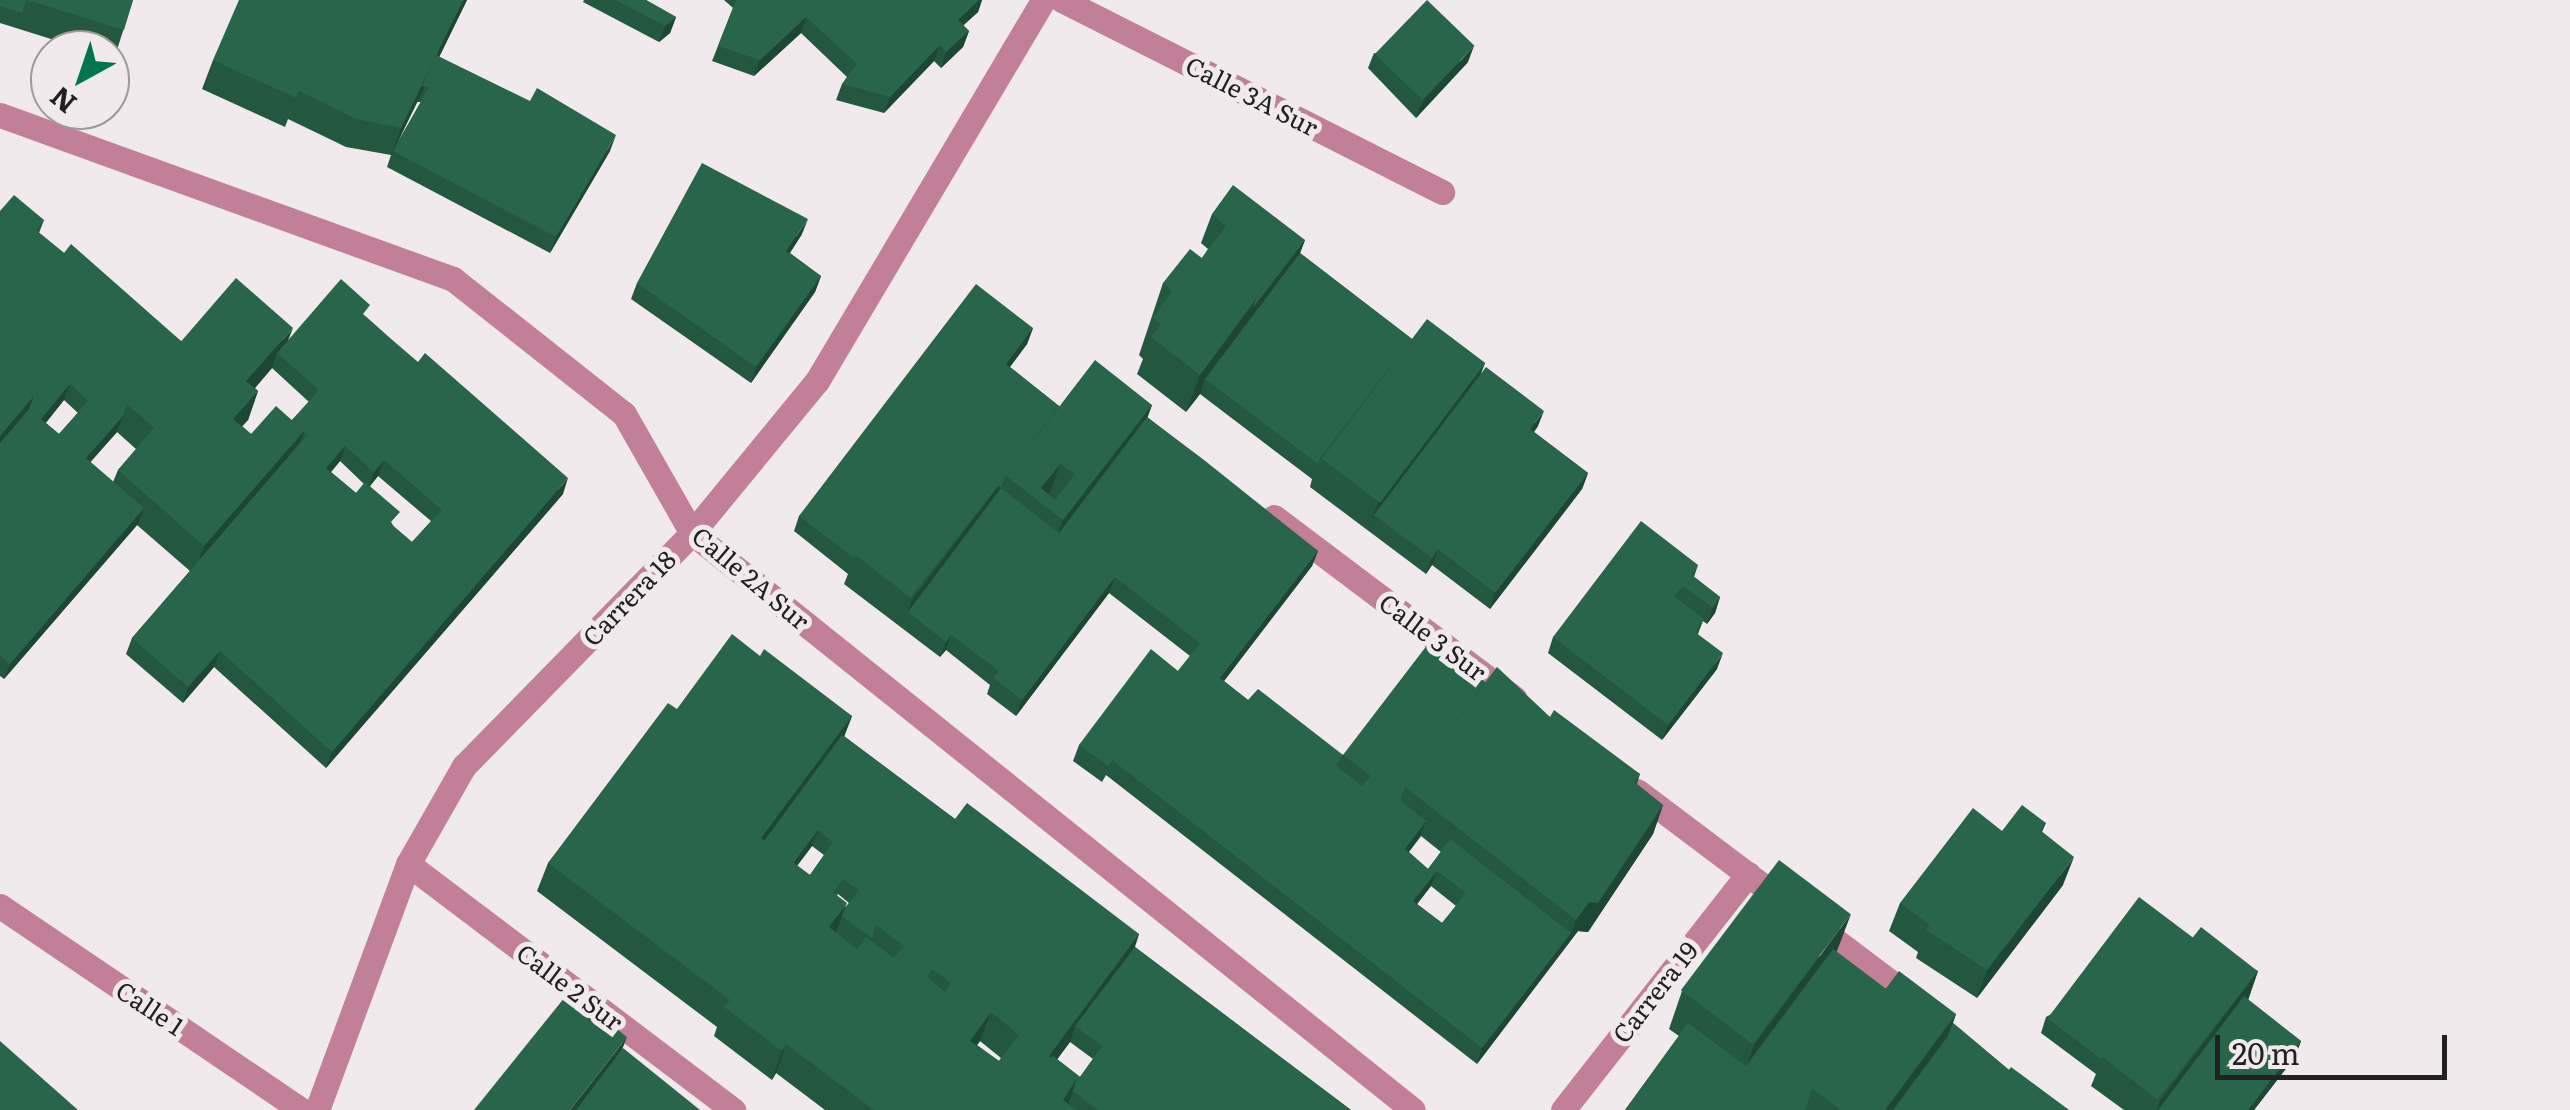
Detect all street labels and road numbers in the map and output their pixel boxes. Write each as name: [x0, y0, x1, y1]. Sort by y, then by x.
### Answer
street label: Calle 3A Sur: [1181, 50, 1323, 142]
street label: Calle 2A Sur: [686, 520, 816, 636]
street label: Carrera 18: [576, 544, 682, 652]
street label: Calle 3 Sur: [1374, 587, 1492, 687]
street label: Carrera 19: [1606, 935, 1704, 1049]
street label: Calle 2 Sur: [511, 937, 629, 1037]
street label: Calle 1: [110, 974, 190, 1042]

